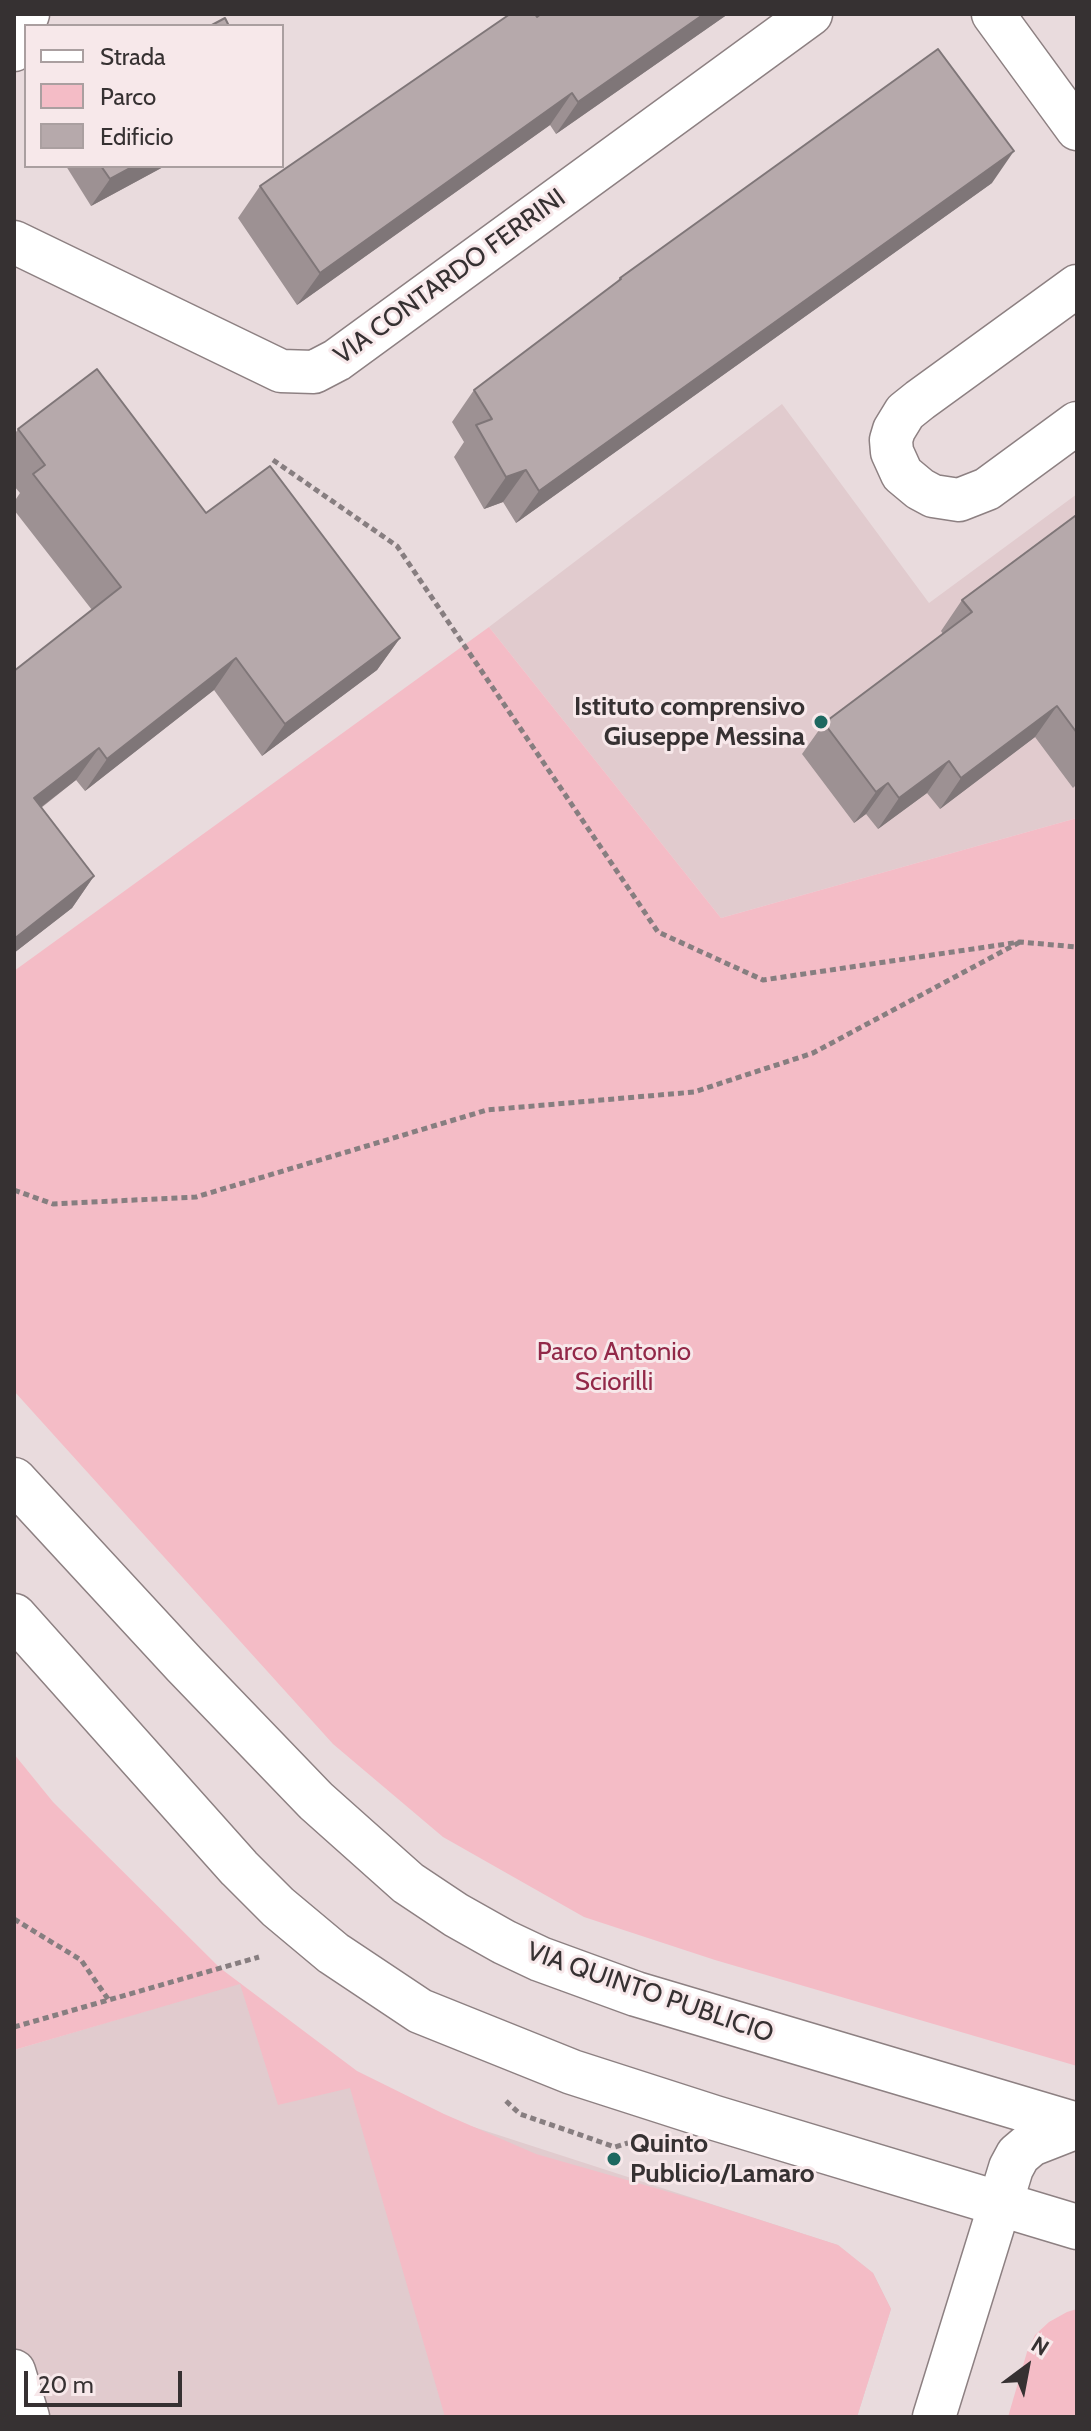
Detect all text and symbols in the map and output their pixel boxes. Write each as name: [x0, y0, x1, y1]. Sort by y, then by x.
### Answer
legend: [24, 24, 284, 168]
text: Strada: [100, 42, 166, 71]
text: Parco: [100, 82, 156, 111]
text: Edificio: [100, 122, 174, 151]
street label: VIA CONTARDO FERRINI: [328, 183, 572, 371]
place label: Istituto comprensivo Giuseppe Messina: [574, 691, 805, 752]
marker: Istituto comprensivo Giuseppe Messina: [812, 713, 830, 731]
park label: Parco Antonio Sciorilli: [537, 1336, 691, 1398]
street label: VIA QUINTO PUBLICIO: [523, 1936, 777, 2050]
place label: Quinto Publicio/Lamaro: [630, 2128, 815, 2190]
marker: Quinto Publicio/Lamaro: [605, 2150, 623, 2168]
north arrow: [987, 2327, 1067, 2407]
text: N: [1026, 2331, 1054, 2362]
scale bar: [28, 2355, 186, 2405]
text: 20 m: [38, 2370, 94, 2399]

